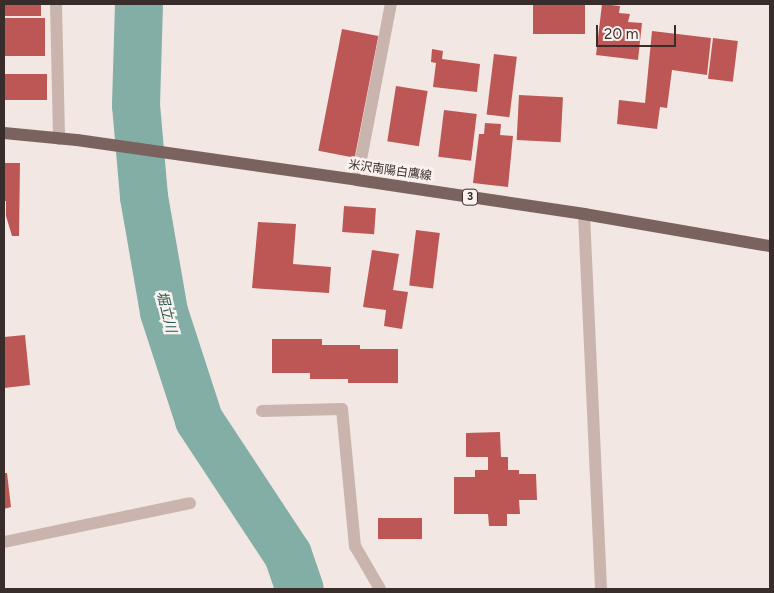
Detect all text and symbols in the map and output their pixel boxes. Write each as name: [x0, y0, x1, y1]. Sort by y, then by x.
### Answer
scale bar: [599, 15, 679, 47]
text: 20 m: [604, 25, 638, 43]
street label: 米沢南陽白鷹線: [347, 158, 433, 184]
road number: 3: [461, 188, 479, 206]
water label: 堀立川: [153, 290, 179, 334]

